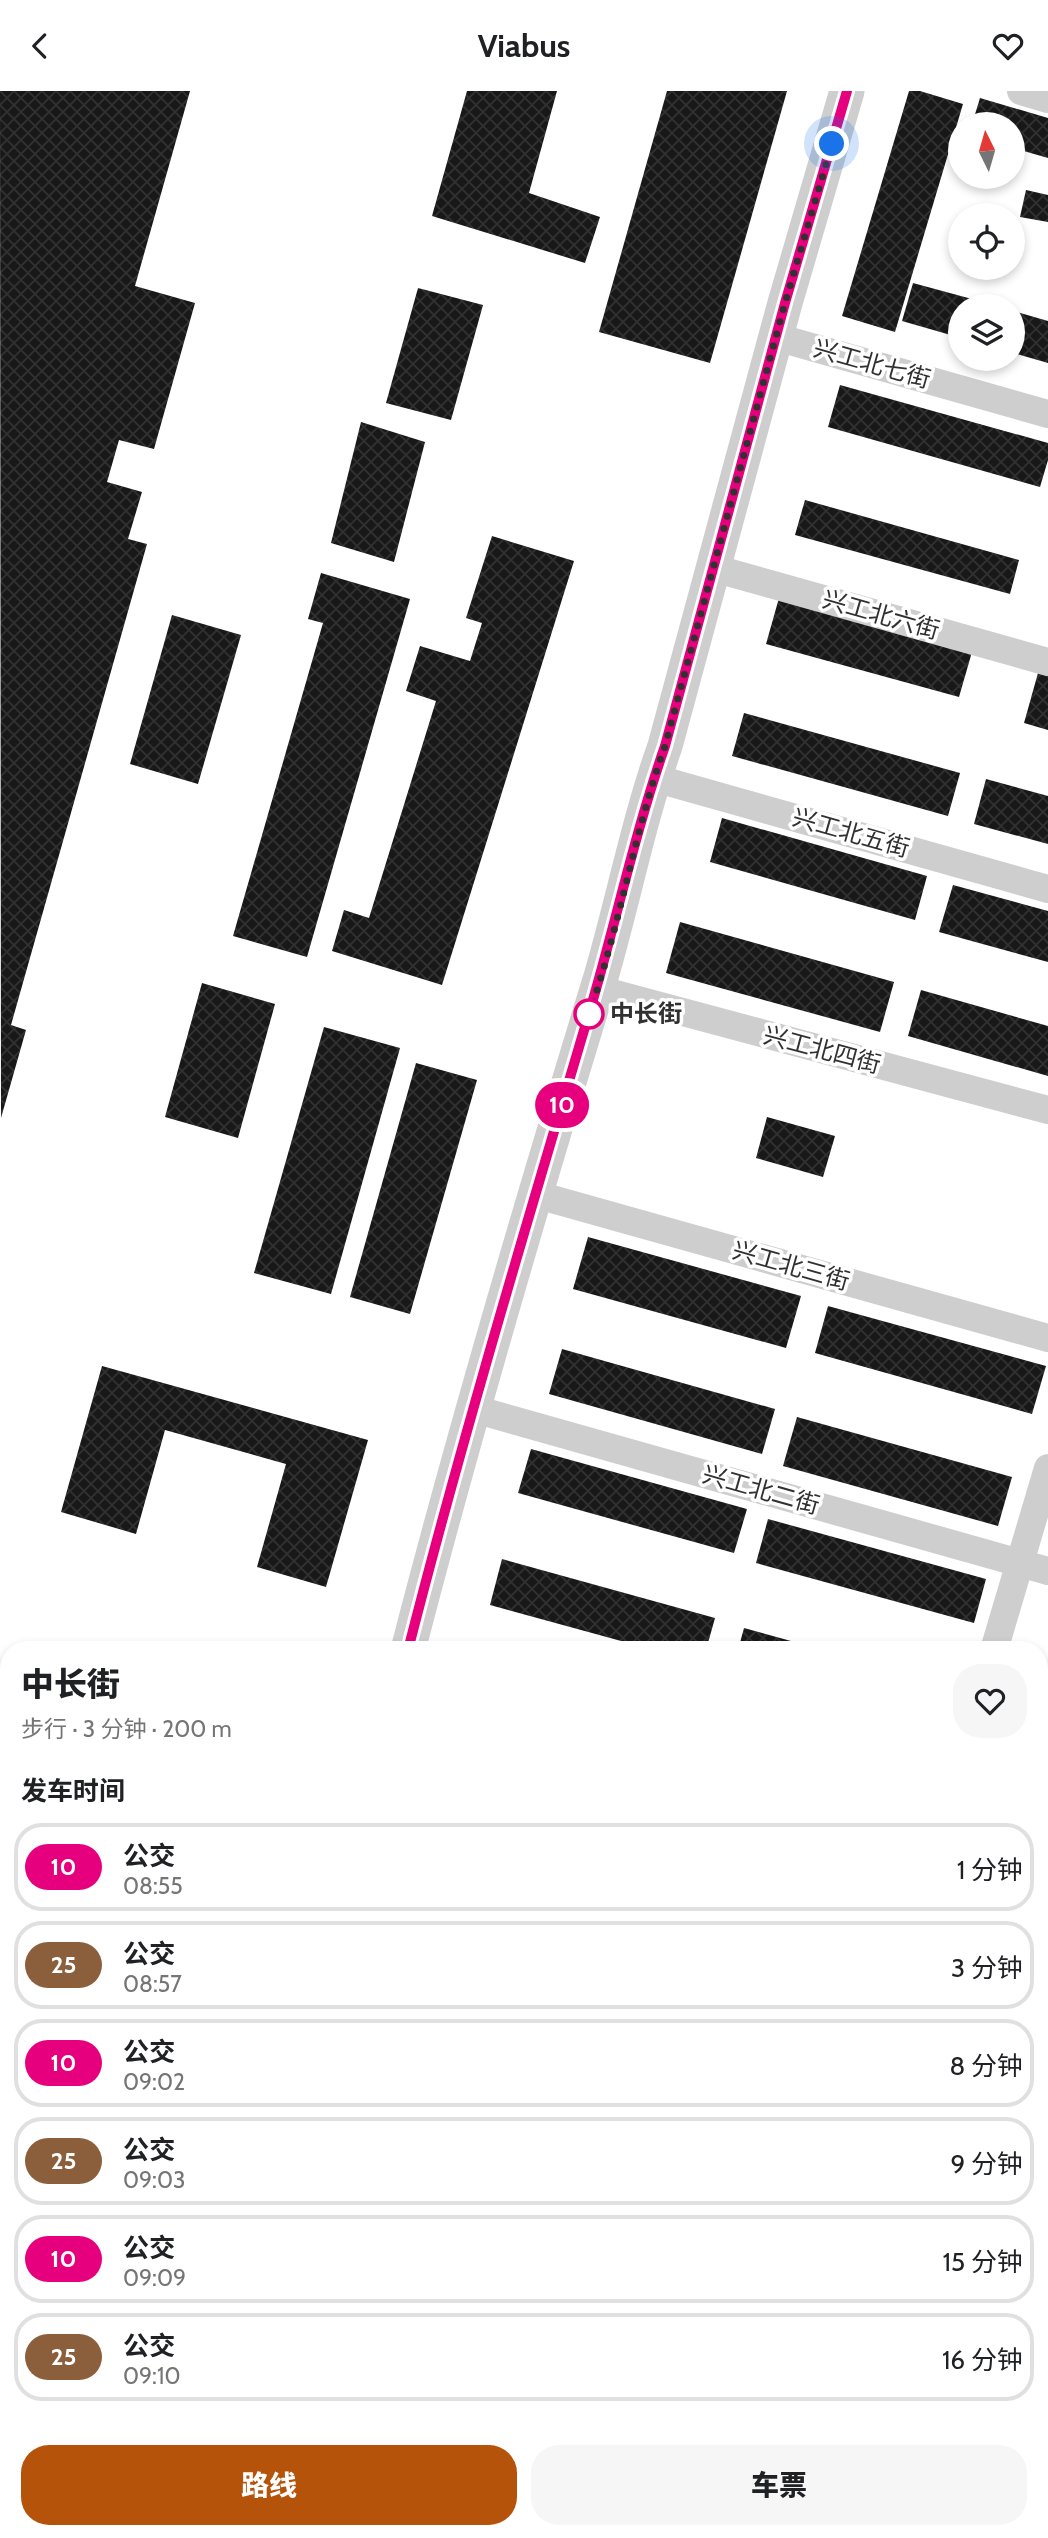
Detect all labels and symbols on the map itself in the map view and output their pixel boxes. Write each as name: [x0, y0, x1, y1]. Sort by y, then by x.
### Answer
north arrow: [948, 112, 1026, 189]
your location: [814, 126, 849, 161]
street label: 兴工北七街: [810, 333, 934, 394]
street label: 兴工北六街: [819, 584, 943, 645]
street label: 兴工北五街: [789, 802, 913, 863]
marker: 中长街: [574, 999, 604, 1029]
place label: 中长街: [610, 999, 682, 1028]
street label: 兴工北四街: [760, 1020, 884, 1079]
line badge: 10: [530, 1082, 594, 1128]
street label: 兴工北三街: [729, 1235, 853, 1296]
street label: 兴工北二街: [699, 1459, 823, 1520]

